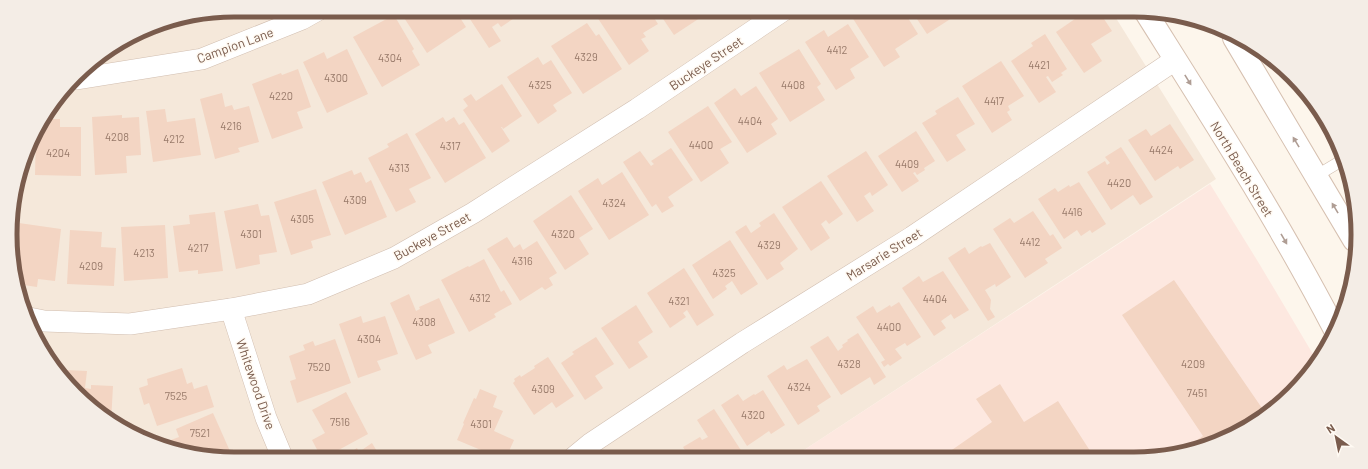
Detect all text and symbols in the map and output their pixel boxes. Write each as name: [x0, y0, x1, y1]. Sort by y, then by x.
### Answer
street label: Campion Lane: [195, 24, 276, 66]
street label: Buckeye Street: [666, 32, 746, 94]
house number: 4412: [827, 43, 848, 56]
house number: 4329: [574, 50, 598, 63]
house number: 4304: [378, 51, 402, 64]
house number: 4421: [1028, 58, 1050, 71]
house number: 4300: [324, 71, 348, 84]
one-way arrow: [1184, 74, 1191, 86]
house number: 4325: [528, 78, 552, 91]
house number: 4408: [781, 78, 805, 91]
house number: 4220: [269, 89, 293, 102]
house number: 4417: [984, 94, 1004, 107]
house number: 4404: [738, 114, 762, 127]
street label: North Beach Street: [1207, 118, 1277, 220]
house number: 4216: [220, 119, 242, 132]
house number: 4208: [105, 130, 129, 143]
house number: 4212: [163, 132, 185, 145]
one-way arrow: [1292, 137, 1300, 147]
house number: 4400: [689, 138, 713, 151]
house number: 4317: [440, 139, 460, 152]
house number: 4424: [1149, 143, 1173, 156]
house number: 4204: [46, 146, 70, 159]
house number: 4409: [895, 157, 919, 170]
house number: 4313: [388, 161, 410, 174]
house number: 4420: [1107, 176, 1131, 189]
house number: 4309: [343, 193, 367, 206]
house number: 4324: [602, 196, 626, 209]
one-way arrow: [1331, 203, 1339, 213]
house number: 4416: [1062, 205, 1083, 218]
street label: Buckeye Street: [391, 208, 473, 264]
house number: 4305: [290, 212, 314, 225]
street label: Marsarie Street: [843, 224, 925, 284]
house number: 4301: [240, 227, 262, 240]
house number: 4320: [551, 227, 575, 240]
one-way arrow: [1281, 233, 1288, 245]
house number: 4412: [1020, 235, 1041, 248]
house number: 4329: [757, 238, 781, 251]
house number: 4217: [188, 241, 208, 254]
house number: 4213: [133, 246, 155, 259]
house number: 4316: [511, 254, 533, 267]
house number: 4209: [79, 259, 103, 272]
house number: 4325: [712, 266, 736, 279]
house number: 4312: [469, 291, 491, 304]
house number: 4404: [923, 292, 947, 305]
house number: 4321: [668, 294, 690, 307]
house number: 4308: [412, 315, 436, 328]
house number: 4400: [877, 320, 901, 333]
house number: 4304: [357, 332, 381, 345]
street label: Whitewood Drive: [233, 336, 279, 432]
house number: 4328: [837, 357, 861, 370]
house number: 4209: [1181, 357, 1205, 370]
house number: 7520: [308, 360, 330, 373]
house number: 4324: [787, 380, 811, 393]
house number: 4309: [531, 382, 555, 395]
house number: 7451: [1187, 386, 1207, 399]
house number: 7525: [165, 389, 188, 402]
house number: 4320: [741, 408, 765, 421]
house number: 7516: [330, 415, 350, 428]
house number: 4301: [470, 417, 492, 430]
north arrow: [1316, 417, 1356, 457]
text: N: [1324, 421, 1337, 436]
house number: 7521: [190, 426, 210, 439]

